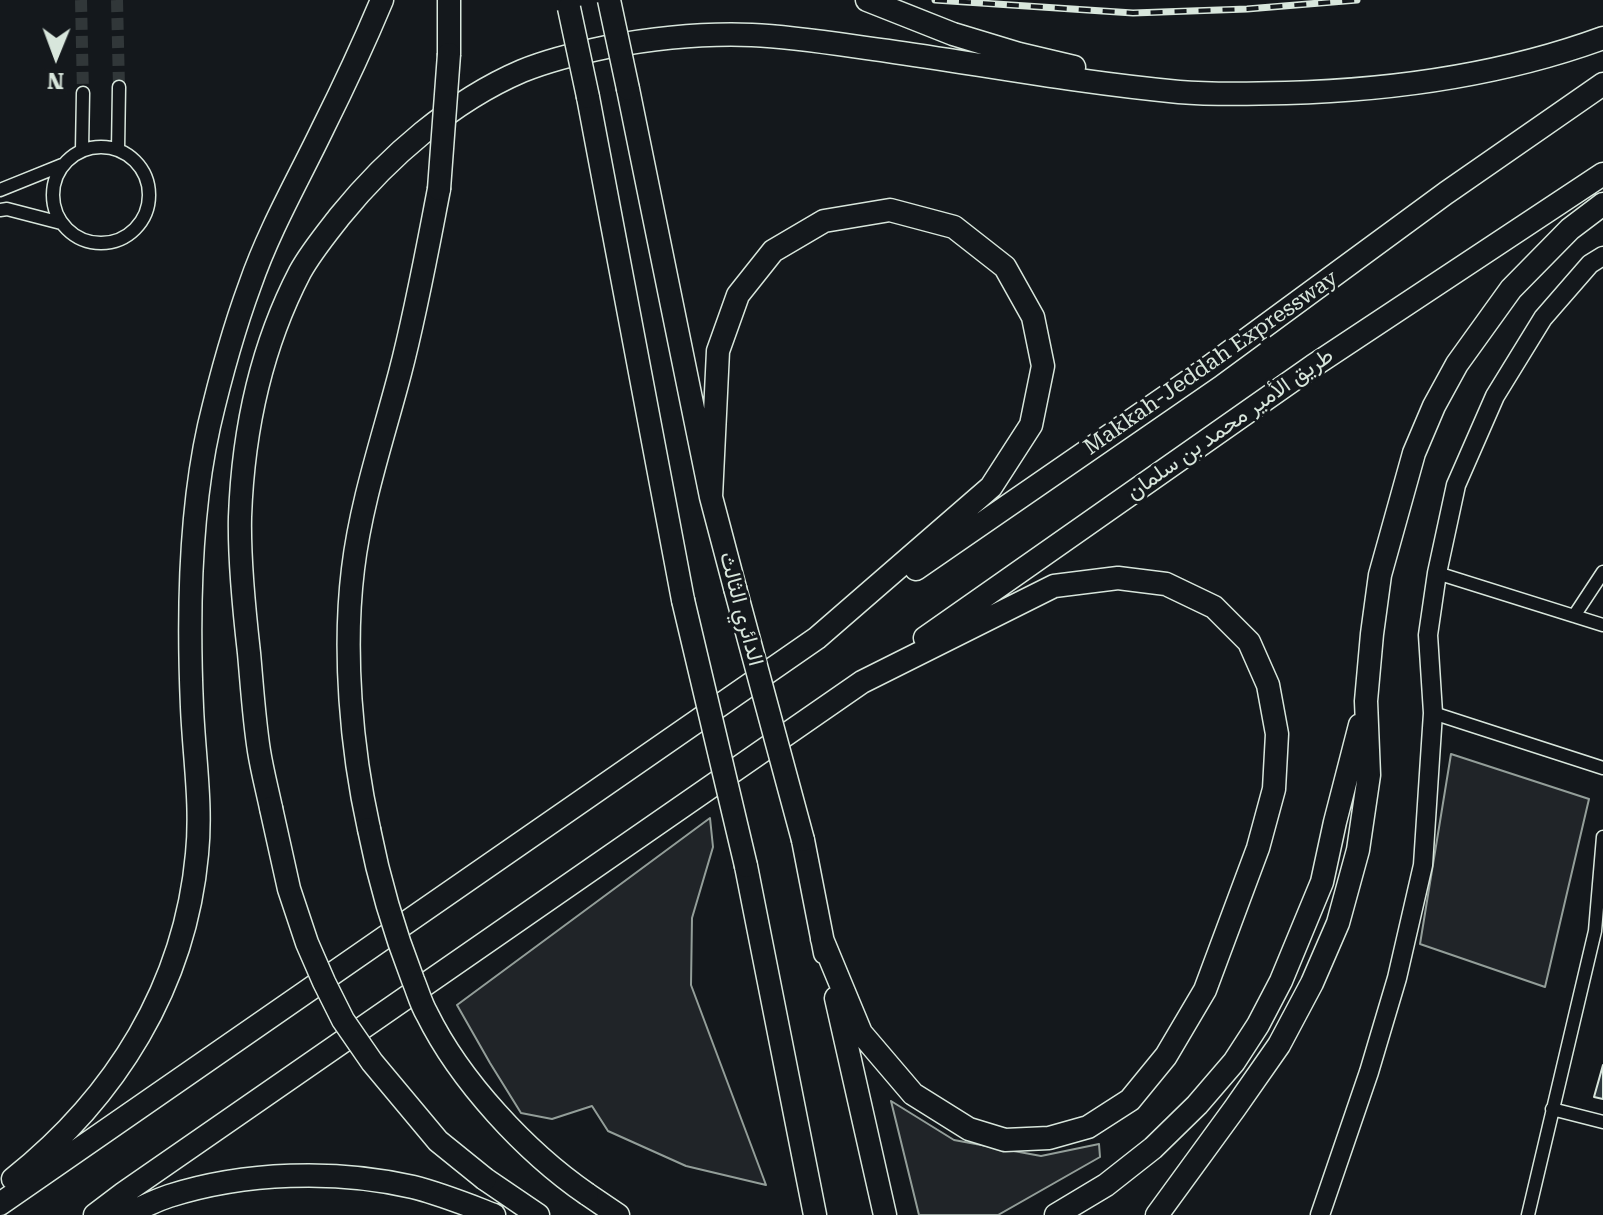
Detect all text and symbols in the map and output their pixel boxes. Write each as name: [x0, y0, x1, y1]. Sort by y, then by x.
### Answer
north arrow: [16, 16, 96, 96]
text: N: [47, 68, 64, 93]
street label: Makkah-Jeddah Expressway: [1079, 265, 1343, 461]
street label: طريق الأمير محمد بن سلمان: [1121, 343, 1339, 505]
street label: الدائري الثالث: [713, 549, 769, 669]

